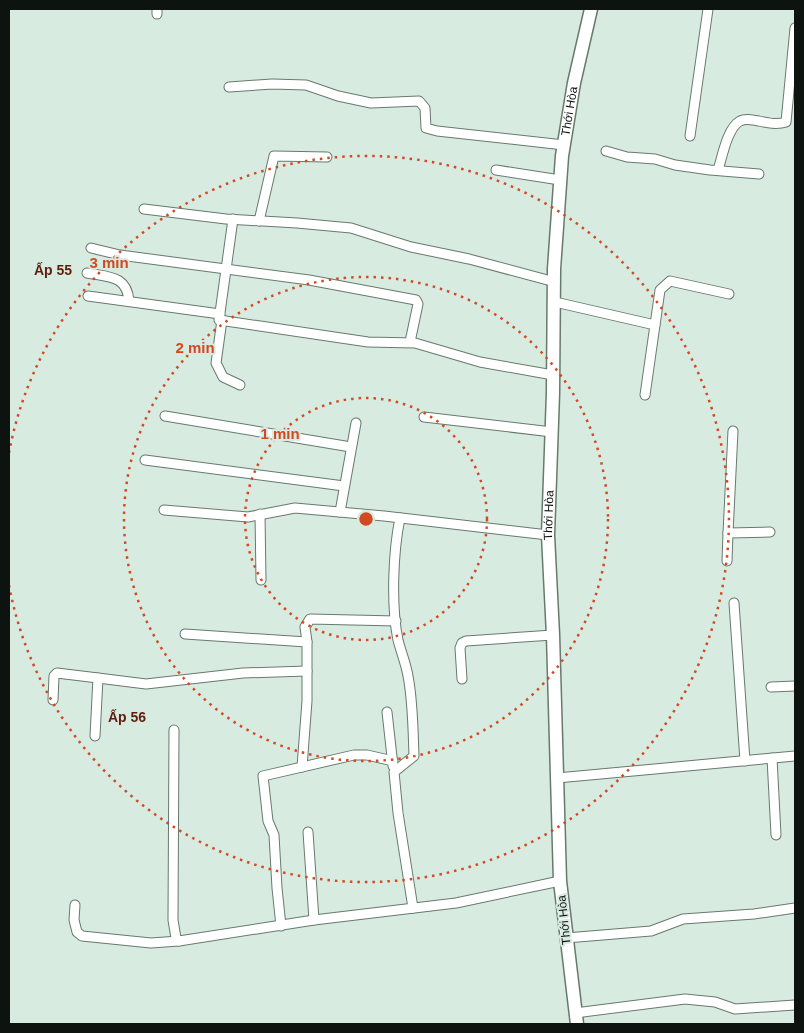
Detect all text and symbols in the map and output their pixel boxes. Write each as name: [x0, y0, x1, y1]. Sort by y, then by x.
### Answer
street label: Thới Hòa: [558, 85, 580, 137]
text: 3 min: [89, 254, 129, 271]
district label: Ấp 55: [34, 262, 72, 278]
text: 2 min: [175, 339, 215, 356]
text: 1 min: [260, 425, 300, 442]
street label: Thới Hòa: [541, 490, 557, 541]
centre of rings: [357, 510, 375, 528]
district label: Ấp 56: [108, 709, 146, 725]
street label: Thới Hòa: [554, 894, 574, 946]

